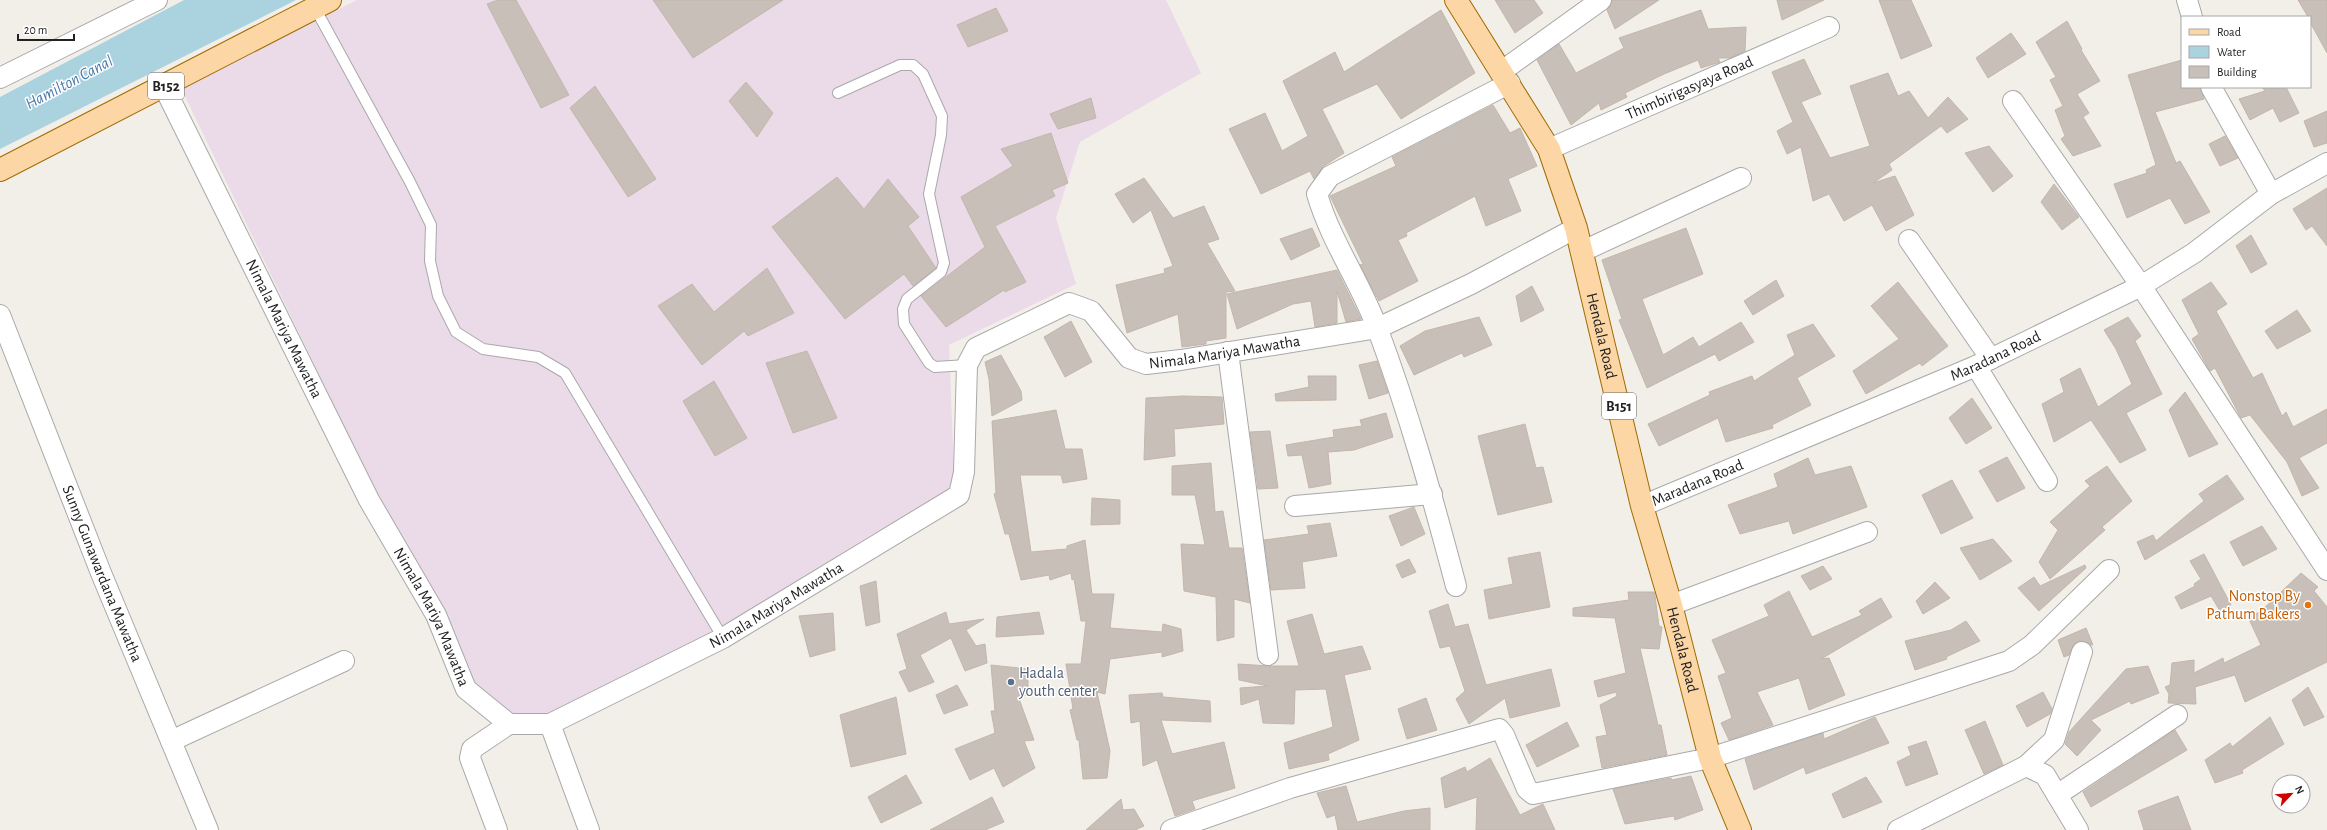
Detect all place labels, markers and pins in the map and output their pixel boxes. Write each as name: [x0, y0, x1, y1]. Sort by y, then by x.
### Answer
place label: Nonstop By Pathum Bakers: [2206, 588, 2300, 622]
marker: Nonstop By Pathum Bakers: [2303, 600, 2313, 610]
place label: Hadala youth center: [1018, 665, 1098, 700]
marker: Hadala youth center: [1006, 677, 1016, 687]

